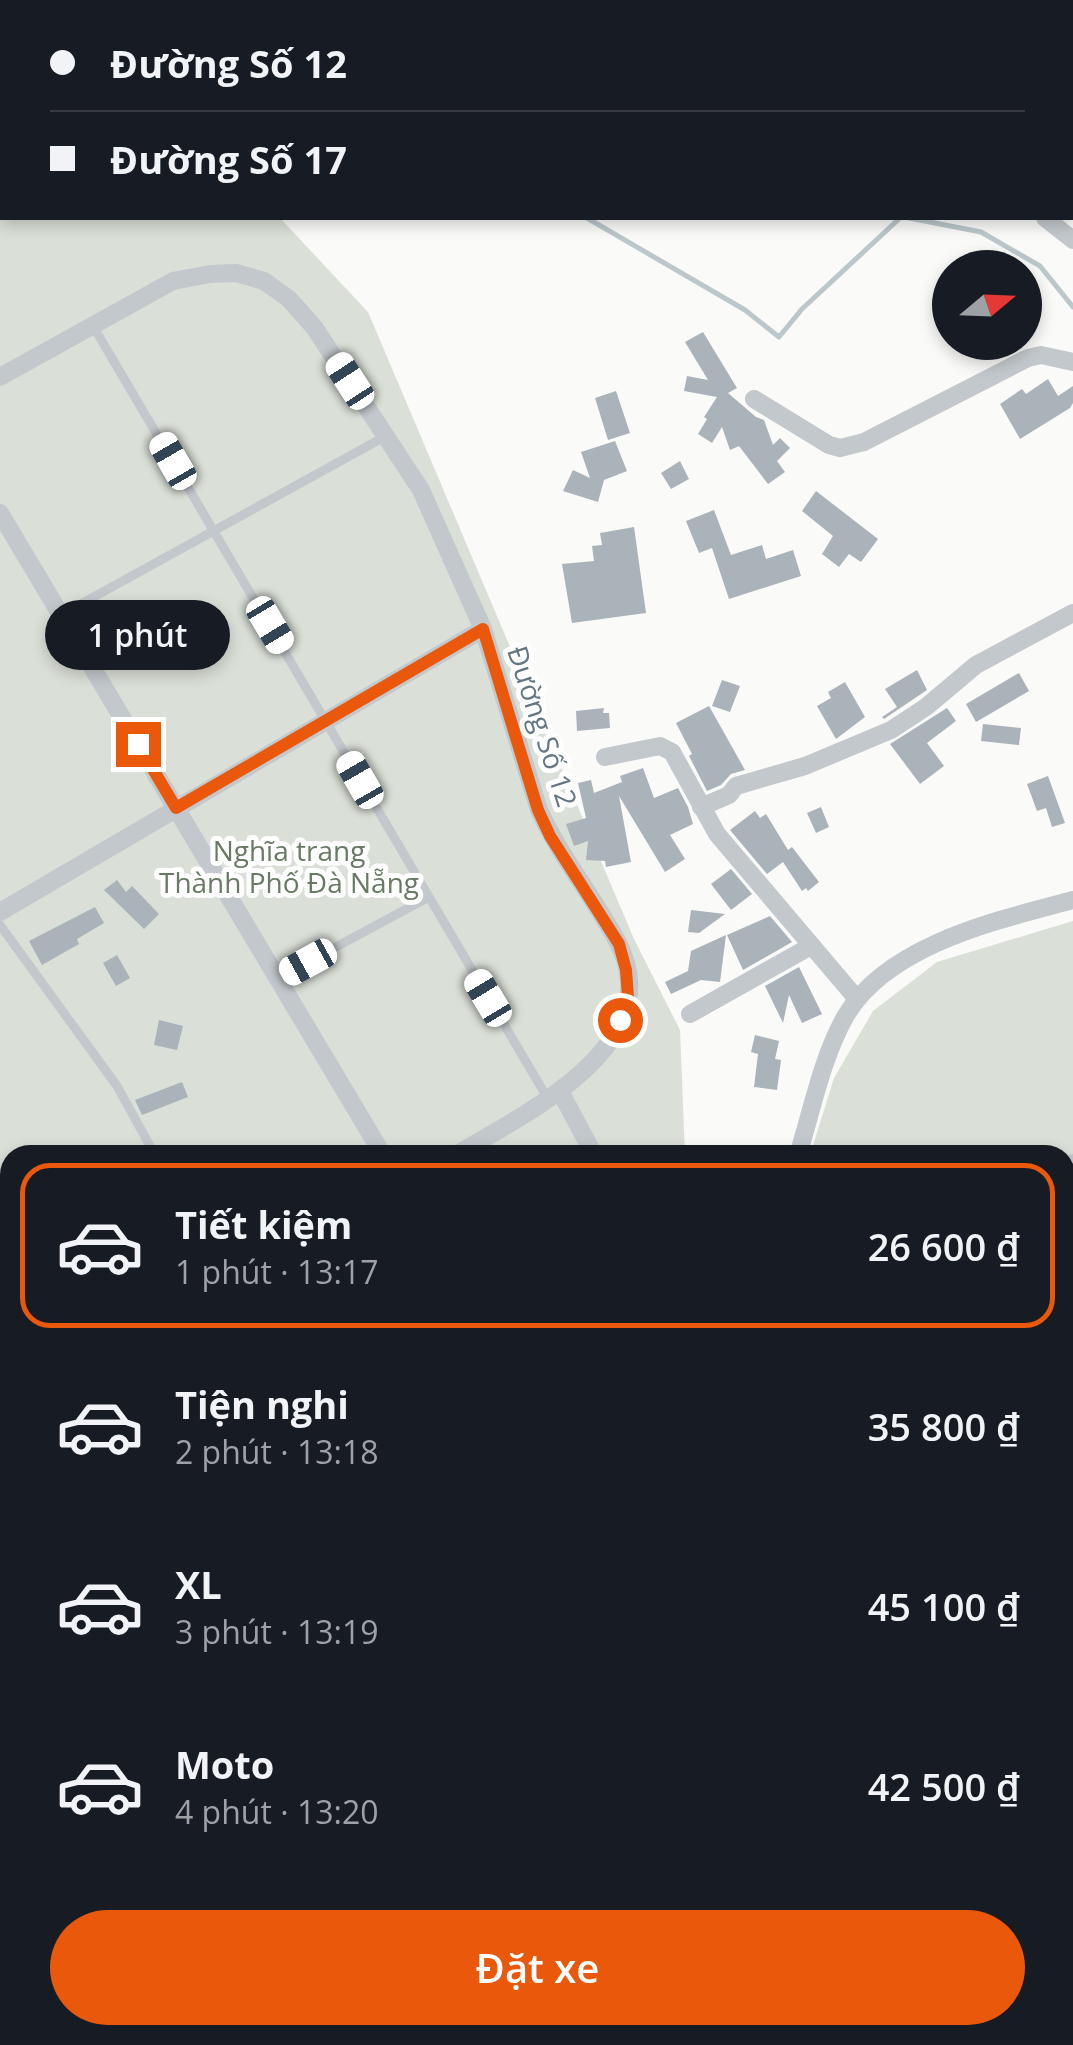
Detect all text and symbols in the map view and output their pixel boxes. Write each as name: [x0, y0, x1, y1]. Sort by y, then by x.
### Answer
text: Đường Số 12: [110, 37, 347, 89]
text: Đường Số 17: [110, 133, 347, 185]
north arrow: [932, 250, 1042, 360]
map controls: [932, 250, 1042, 360]
car: [321, 348, 379, 414]
car: [145, 428, 201, 494]
car: [242, 592, 298, 658]
callout: 1 phút: [46, 599, 230, 669]
text: 1 phút: [88, 613, 187, 656]
street label: Đường Số 12: [499, 641, 587, 811]
route end: [116, 722, 161, 767]
car: [332, 747, 388, 813]
park label: Nghĩa trang Thành Phố Đà Nẵng: [159, 831, 419, 901]
car: [274, 934, 342, 990]
car: [460, 965, 516, 1031]
route start: [598, 998, 643, 1043]
text: Tiết kiệm: [175, 1198, 352, 1250]
icon: car: [55, 1201, 145, 1291]
text: 26 600 ₫: [868, 1220, 1020, 1272]
text: 1 phút · 13:17: [175, 1250, 378, 1293]
text: Tiện nghi: [175, 1378, 349, 1430]
icon: car: [55, 1381, 145, 1471]
text: 35 800 ₫: [868, 1400, 1020, 1452]
text: 2 phút · 13:18: [175, 1430, 378, 1473]
text: XL: [175, 1558, 222, 1610]
icon: car: [55, 1561, 145, 1651]
text: 45 100 ₫: [868, 1580, 1020, 1632]
text: 3 phút · 13:19: [175, 1610, 378, 1653]
text: Moto: [175, 1738, 274, 1790]
icon: car: [55, 1741, 145, 1831]
text: 42 500 ₫: [868, 1760, 1020, 1812]
text: 4 phút · 13:20: [175, 1790, 378, 1833]
button: Đặt xe: [50, 1910, 1025, 2025]

